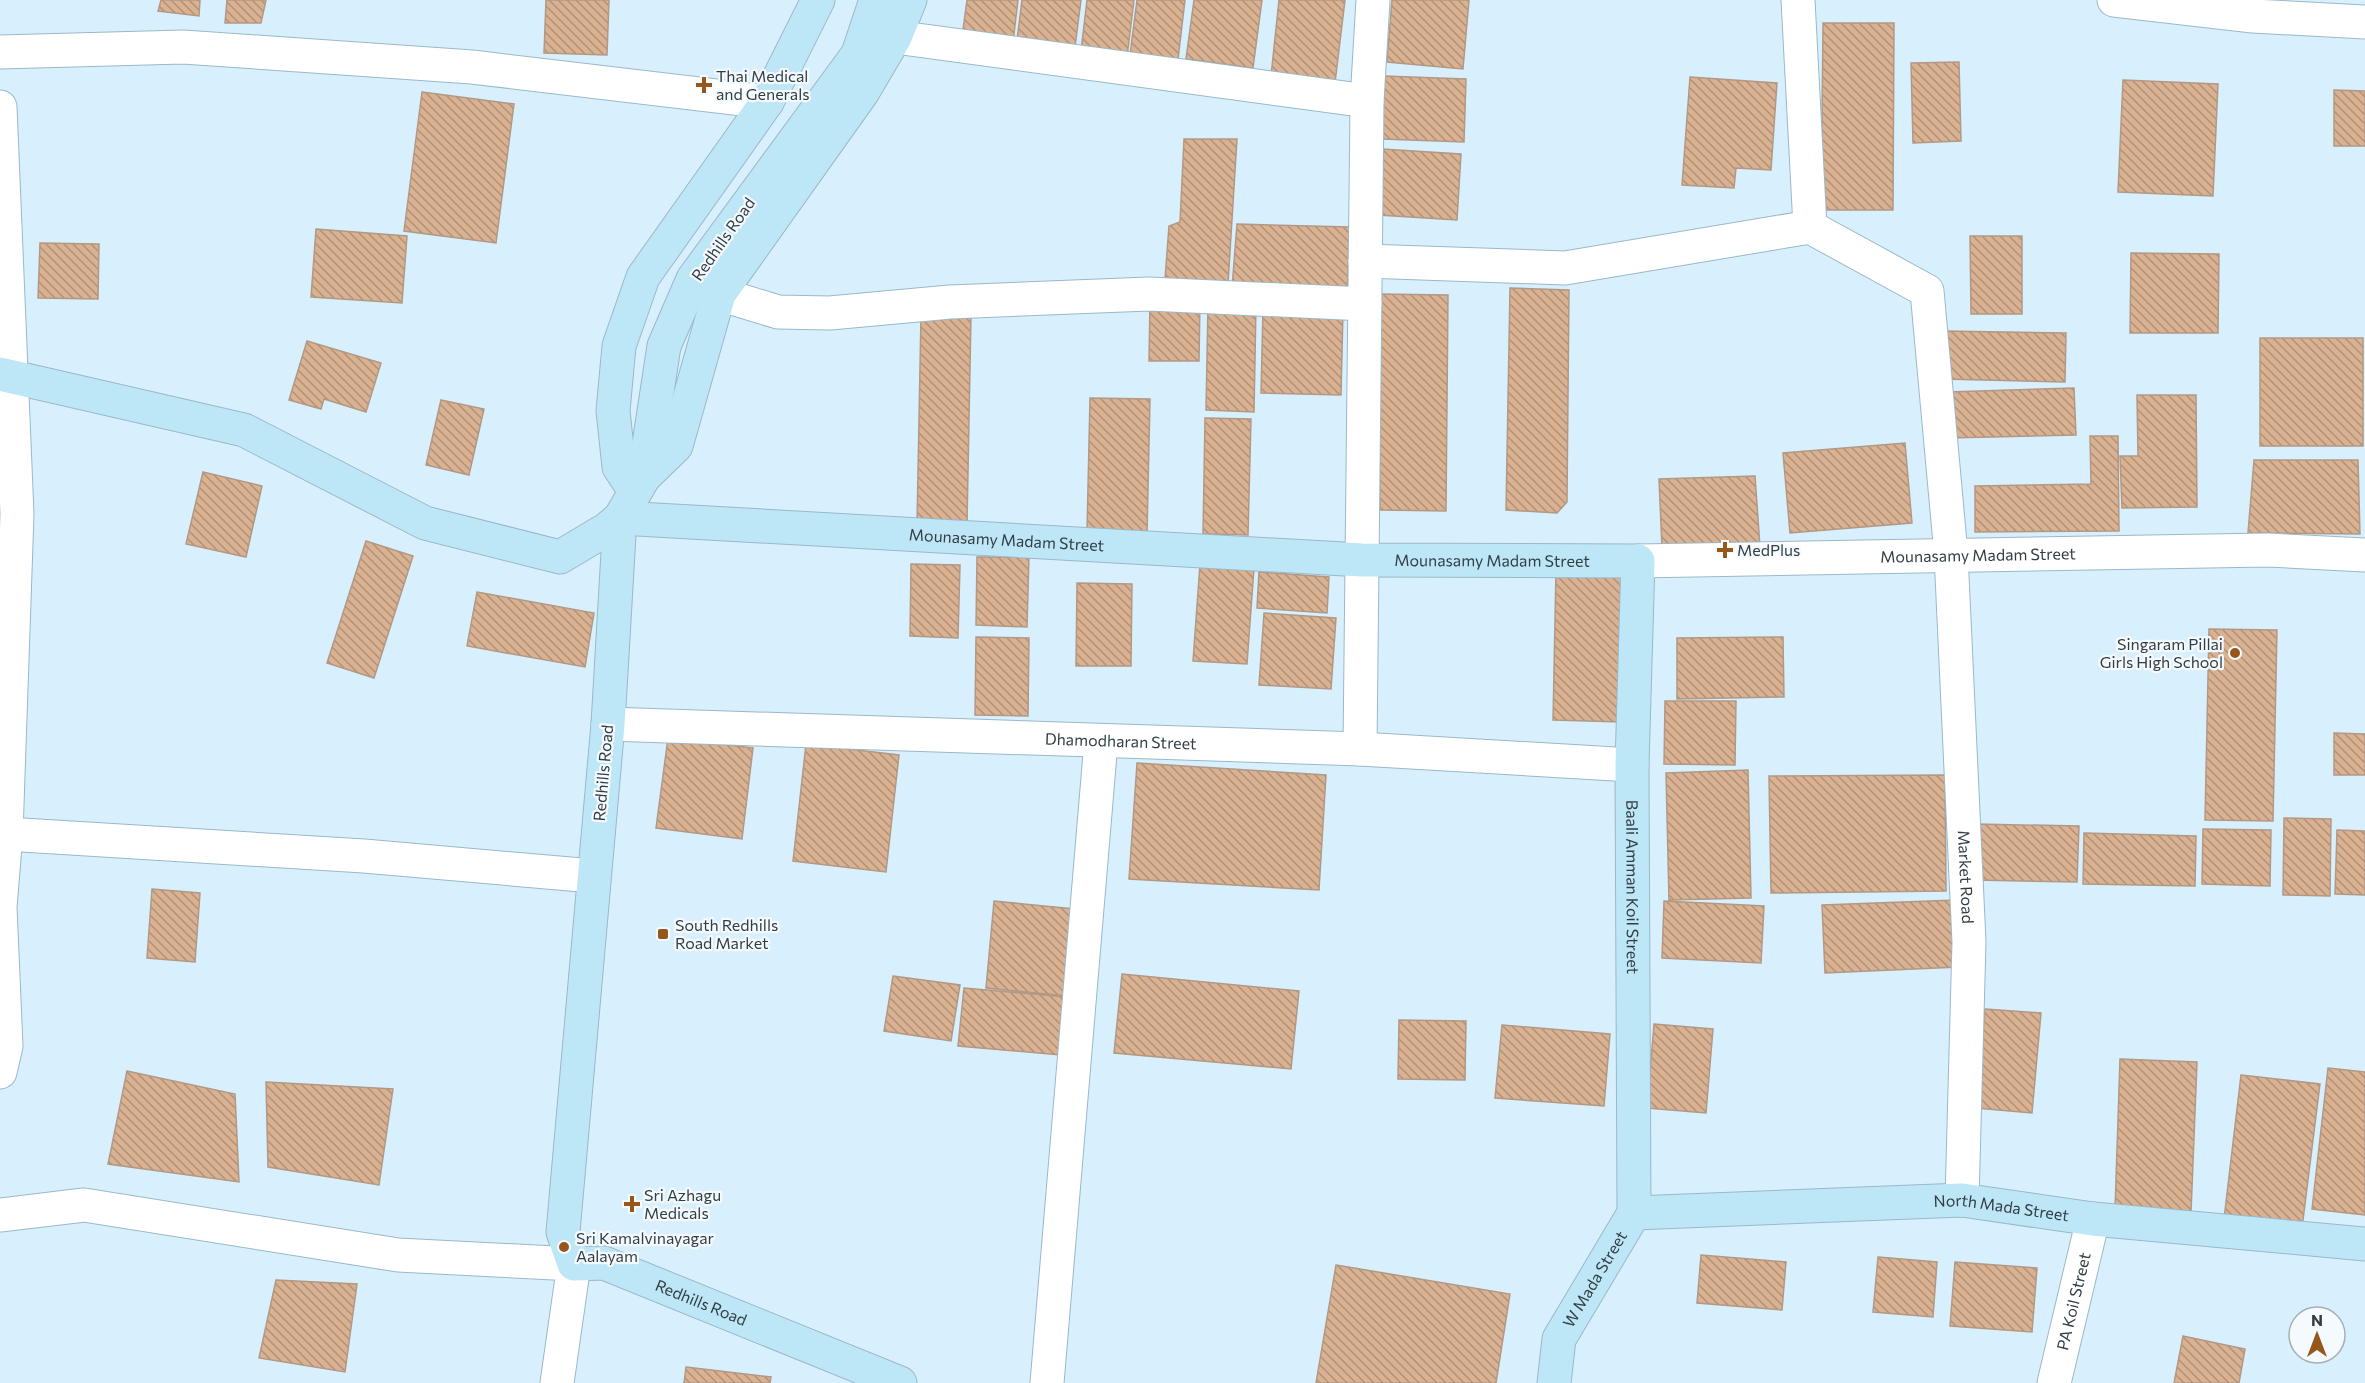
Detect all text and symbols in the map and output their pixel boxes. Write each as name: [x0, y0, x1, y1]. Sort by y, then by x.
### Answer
place label: Thai Medical and Generals: [716, 66, 810, 103]
marker: Thai Medical and Generals: [697, 78, 711, 92]
street label: Redhills Road: [687, 194, 758, 284]
street label: Mounasamy Madam Street: [908, 524, 1105, 554]
place label: MedPlus: [1737, 540, 1800, 559]
marker: MedPlus: [1718, 543, 1732, 557]
street label: Mounasamy Madam Street: [1880, 543, 2076, 566]
street label: Mounasamy Madam Street: [1394, 550, 1590, 570]
place label: Singaram Pillai Girls High School: [2100, 634, 2223, 671]
marker: Singaram Pillai Girls High School: [2228, 646, 2242, 660]
street label: Redhills Road: [589, 724, 616, 822]
street label: Dhamodharan Street: [1045, 729, 1197, 753]
street label: Baali Amman Koil Street: [1623, 800, 1643, 975]
street label: Market Road: [1955, 830, 1978, 924]
place label: South Redhills Road Market: [675, 915, 778, 952]
marker: South Redhills Road Market: [656, 927, 670, 941]
place label: Sri Azhagu Medicals: [644, 1185, 721, 1222]
street label: North Mada Street: [1933, 1190, 2071, 1224]
marker: Sri Azhagu Medicals: [625, 1197, 639, 1211]
street label: W Mada Street: [1558, 1227, 1630, 1330]
place label: Sri Kamalvinayagar Aalayam: [576, 1228, 715, 1265]
marker: Sri Kamalvinayagar Aalayam: [557, 1240, 571, 1254]
street label: PA Koil Street: [2052, 1250, 2094, 1352]
street label: Redhills Road: [653, 1275, 750, 1329]
north arrow: [2287, 1305, 2347, 1365]
text: N: [2311, 1310, 2323, 1329]

